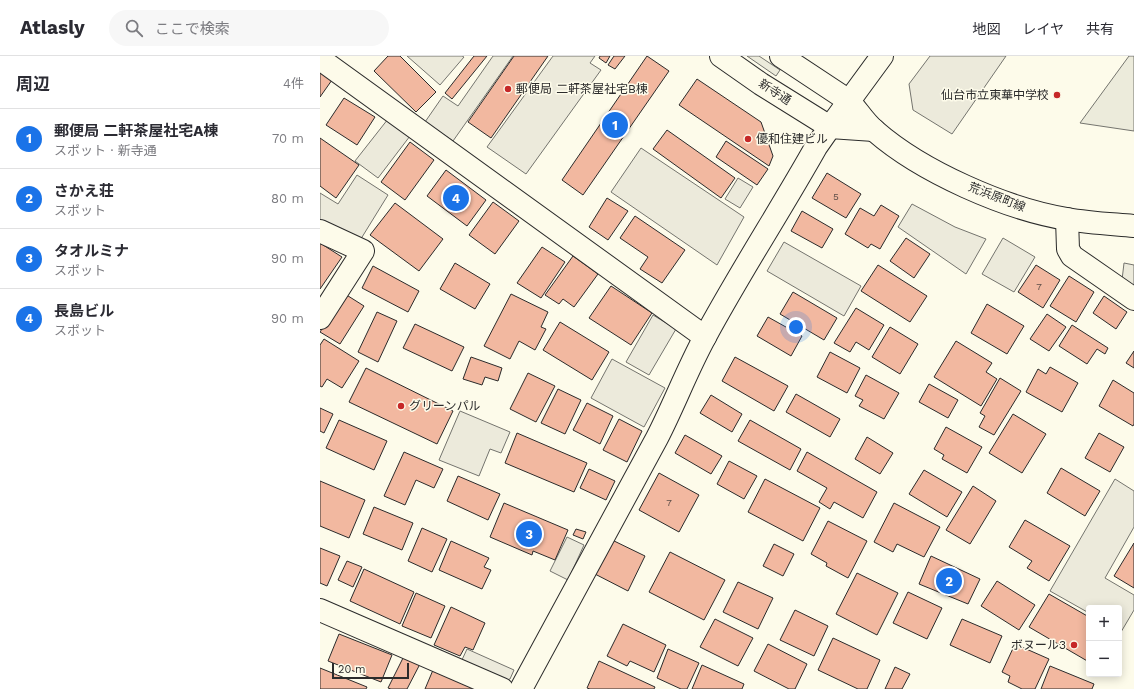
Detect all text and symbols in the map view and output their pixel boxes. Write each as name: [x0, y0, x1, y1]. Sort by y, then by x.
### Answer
search box: [109, 10, 389, 46]
text: Atlasly: [20, 16, 85, 39]
icon: search: [123, 17, 145, 39]
text: ここで検索: [155, 20, 230, 38]
text: 地図: [972, 21, 1000, 37]
text: レイヤ: [1022, 21, 1064, 37]
text: 共有: [1086, 21, 1114, 37]
text: 周辺: [16, 74, 50, 94]
text: 4件: [283, 76, 304, 91]
street label: 新寺通: [756, 76, 794, 108]
place label: 郵便局 二軒茶屋社宅B棟: [516, 82, 648, 96]
marker: 郵便局 二軒茶屋社宅B棟: [503, 84, 513, 94]
place label: 仙台市立東華中学校: [941, 88, 1049, 102]
marker: 仙台市立東華中学校: [1052, 90, 1062, 100]
pin: 1: [602, 110, 628, 140]
text: 郵便局 二軒茶屋社宅A棟: [54, 122, 218, 140]
text: 1: [26, 131, 32, 146]
text: 70 m: [272, 131, 304, 146]
place label: 優和住建ビル: [756, 132, 828, 146]
marker: 優和住建ビル: [743, 134, 753, 144]
text: スポット · 新寺通: [54, 143, 157, 158]
street label: 荒浜原町線: [966, 180, 1028, 214]
text: さかえ荘: [54, 182, 114, 200]
pin: 4: [443, 183, 469, 213]
text: 2: [25, 191, 33, 206]
text: 80 m: [271, 191, 304, 206]
house number: 5: [833, 191, 839, 202]
text: スポット: [54, 203, 106, 218]
text: タオルミナ: [54, 242, 129, 260]
text: 3: [25, 251, 33, 266]
text: 90 m: [271, 251, 304, 266]
text: スポット: [54, 263, 106, 278]
house number: 7: [1036, 281, 1042, 292]
text: 長島ビル: [54, 302, 114, 320]
text: 4: [25, 311, 33, 326]
text: 90 m: [271, 311, 304, 326]
your location: [786, 317, 806, 337]
text: スポット: [54, 323, 106, 338]
place label: グリーンパル: [409, 399, 480, 413]
marker: グリーンパル: [396, 401, 406, 411]
house number: 7: [666, 497, 672, 508]
pin: 3: [516, 519, 542, 549]
pin: 2: [936, 566, 962, 596]
map controls: [1086, 605, 1122, 677]
button: +: [1086, 605, 1122, 641]
place label: ボヌール3: [1011, 638, 1066, 652]
marker: ボヌール3: [1069, 640, 1079, 650]
button: −: [1086, 641, 1122, 677]
scale bar: [332, 661, 409, 680]
text: 20 m: [338, 663, 366, 676]

